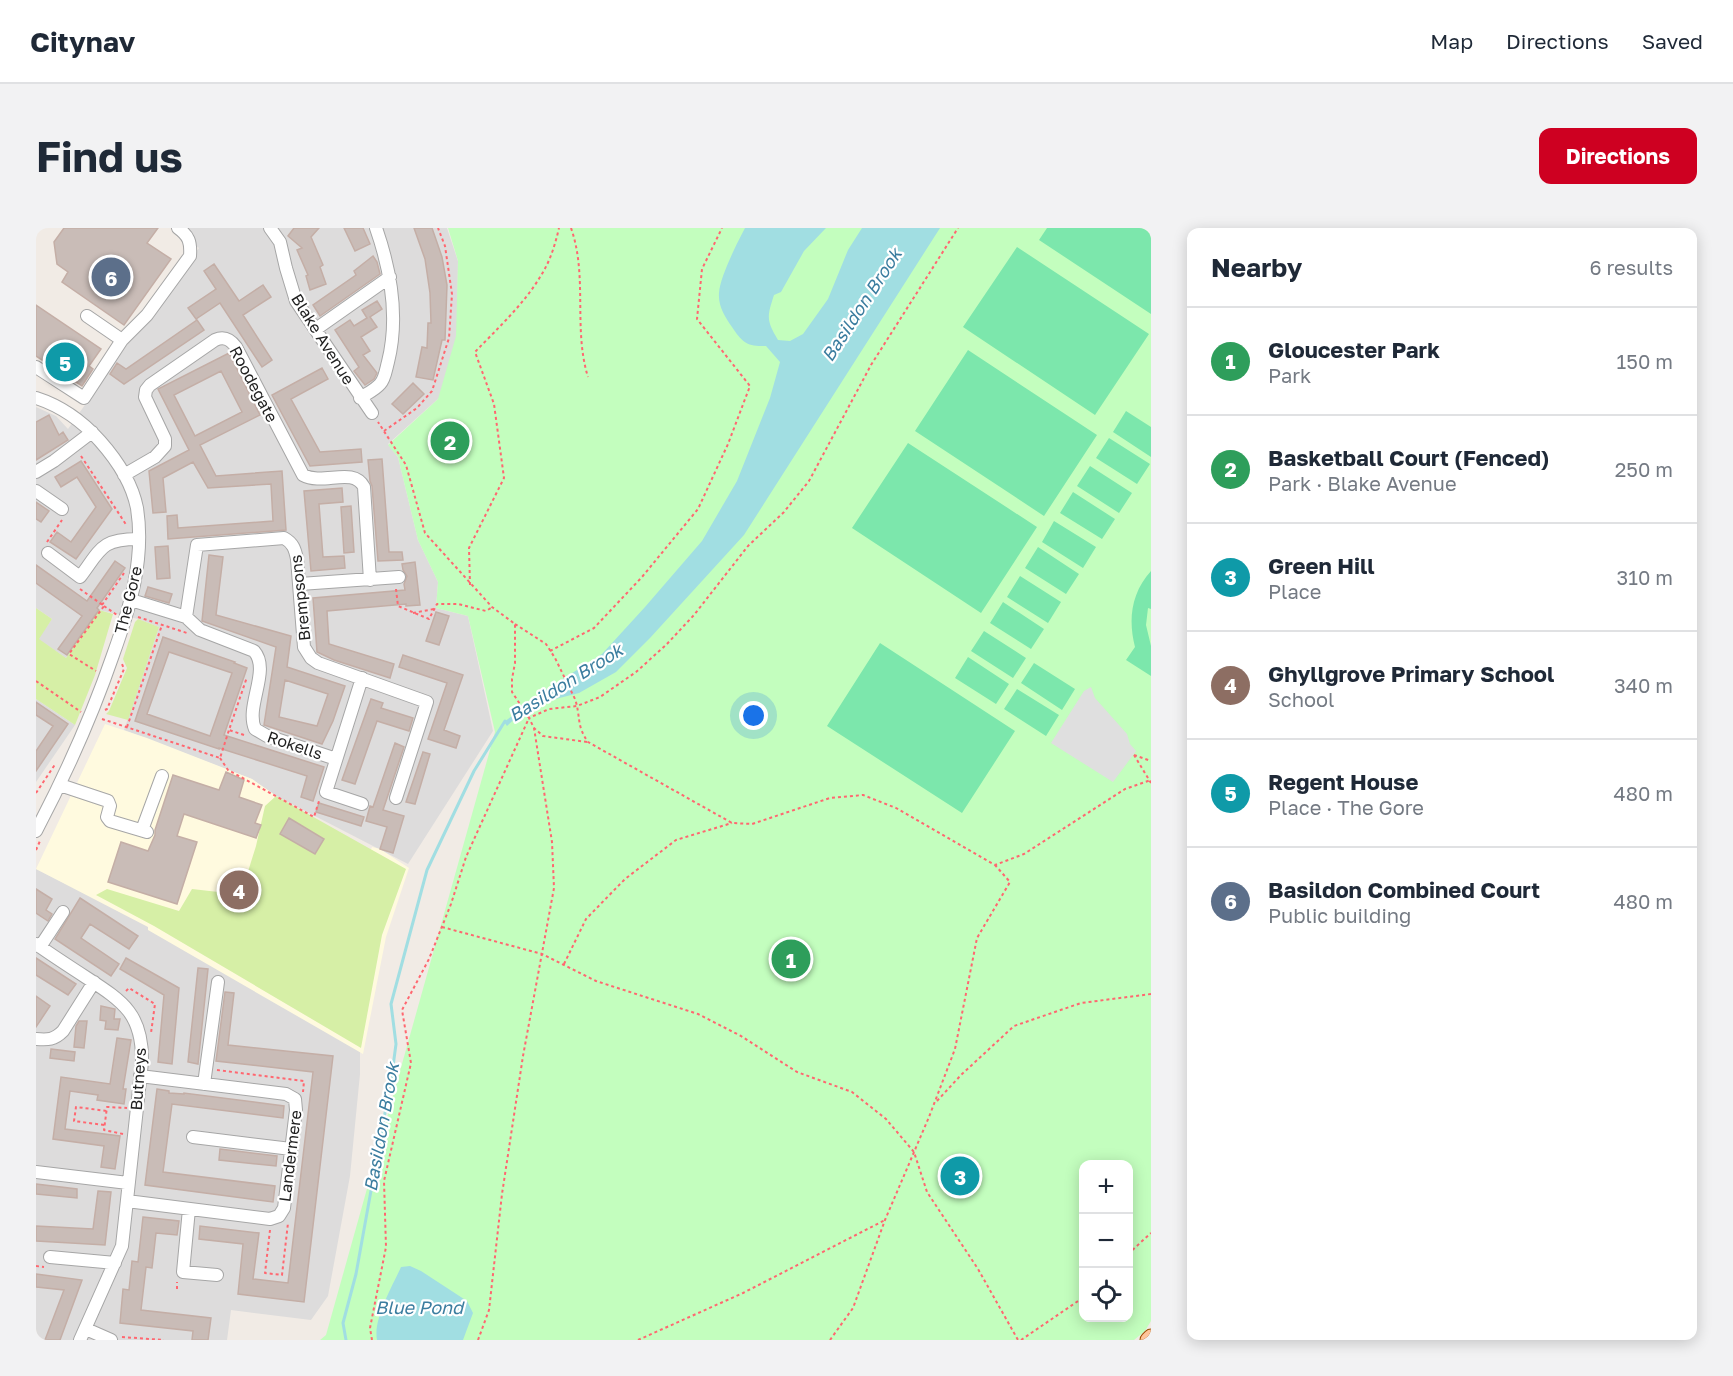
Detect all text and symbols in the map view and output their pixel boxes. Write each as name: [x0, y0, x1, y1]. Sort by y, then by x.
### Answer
text: Citynav: [30, 25, 135, 58]
text: Map: [1430, 28, 1473, 54]
text: Directions: [1506, 28, 1609, 54]
text: Saved: [1642, 28, 1703, 54]
button: Directions: [1539, 128, 1697, 184]
text: Find us: [36, 131, 183, 181]
water label: Basildon Brook: [816, 242, 907, 365]
text: Nearby: [1211, 252, 1302, 283]
pin: 6: [92, 254, 130, 300]
text: 6 results: [1589, 255, 1673, 279]
street label: Blake Avenue: [287, 290, 359, 388]
text: Gloucester Park: [1268, 336, 1440, 363]
pin: 5: [45, 340, 84, 384]
street label: Roodegate: [226, 342, 282, 426]
text: 1: [1225, 349, 1236, 373]
text: 150 m: [1617, 349, 1673, 373]
text: Park: [1268, 363, 1311, 387]
pin: 2: [430, 418, 470, 464]
text: Basketball Court (Fenced): [1268, 444, 1549, 471]
text: 2: [1224, 457, 1237, 481]
text: 250 m: [1615, 457, 1673, 481]
text: Park · Blake Avenue: [1268, 471, 1457, 495]
text: Green Hill: [1268, 552, 1375, 579]
street label: Brempsons: [286, 554, 314, 642]
street label: The Gore: [110, 564, 146, 636]
text: 3: [1224, 565, 1237, 589]
text: 310 m: [1617, 565, 1673, 589]
text: Place: [1268, 579, 1321, 603]
water label: Basildon Brook: [504, 637, 628, 726]
text: Ghyllgrove Primary School: [1268, 660, 1554, 687]
text: 4: [1224, 673, 1237, 697]
text: 340 m: [1614, 673, 1673, 697]
text: School: [1268, 687, 1334, 711]
your location: [739, 701, 768, 730]
street label: Rokells: [265, 726, 325, 764]
text: Regent House: [1268, 768, 1418, 795]
text: 5: [1224, 781, 1237, 805]
text: 480 m: [1614, 781, 1673, 805]
text: Place · The Gore: [1268, 795, 1424, 819]
pin: 4: [220, 868, 258, 912]
text: Basildon Combined Court: [1268, 876, 1540, 903]
text: 6: [1224, 889, 1237, 913]
text: 480 m: [1614, 889, 1673, 913]
text: Public building: [1268, 903, 1411, 927]
pin: 1: [772, 936, 810, 982]
street label: Butneys: [126, 1047, 150, 1111]
water label: Basildon Brook: [359, 1059, 403, 1193]
street label: Landermere: [274, 1109, 306, 1203]
pin: 3: [940, 1154, 980, 1198]
map controls: [1079, 1160, 1133, 1322]
button: +: [1079, 1160, 1133, 1214]
button: −: [1079, 1214, 1133, 1268]
button: locate: [1079, 1268, 1133, 1322]
water label: Blue Pond: [375, 1296, 465, 1318]

